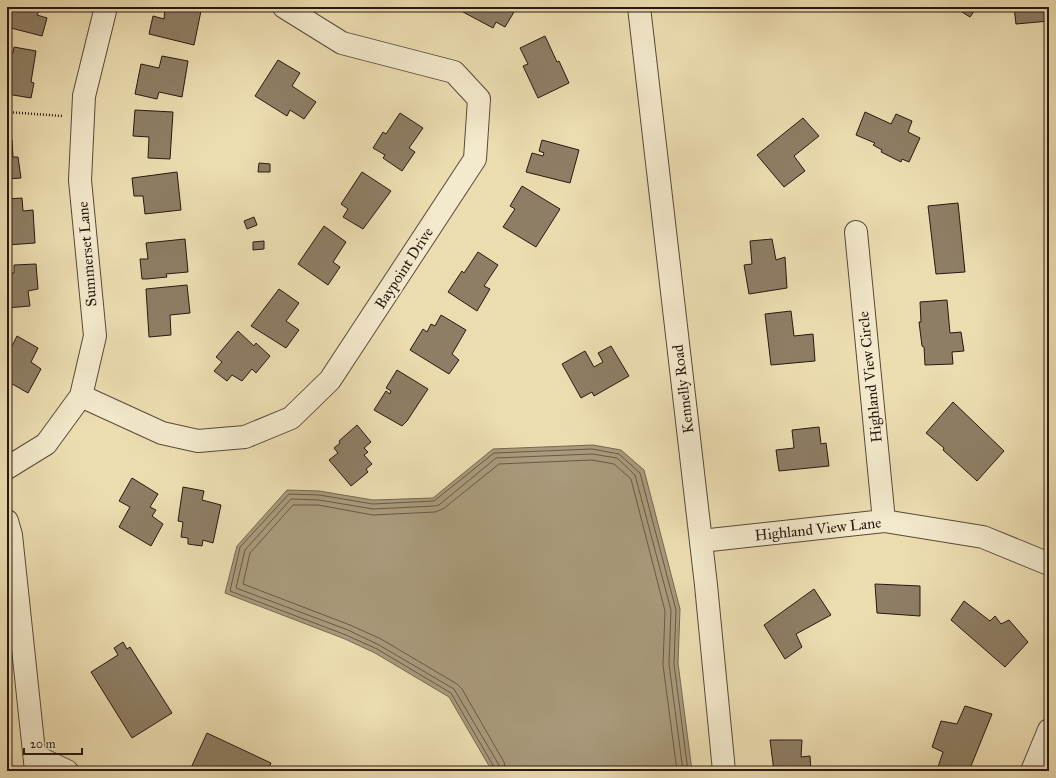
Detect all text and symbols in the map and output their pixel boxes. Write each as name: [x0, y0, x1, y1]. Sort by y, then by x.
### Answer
street label: Summerset Lane: [73, 201, 101, 307]
street label: Baypoint Drive: [371, 224, 437, 312]
street label: Highland View Circle: [854, 310, 886, 444]
street label: Kennelly Road: [669, 343, 697, 434]
street label: Highland View Lane: [754, 513, 882, 545]
scale bar: [24, 730, 82, 756]
text: 20 m: [30, 737, 56, 751]

